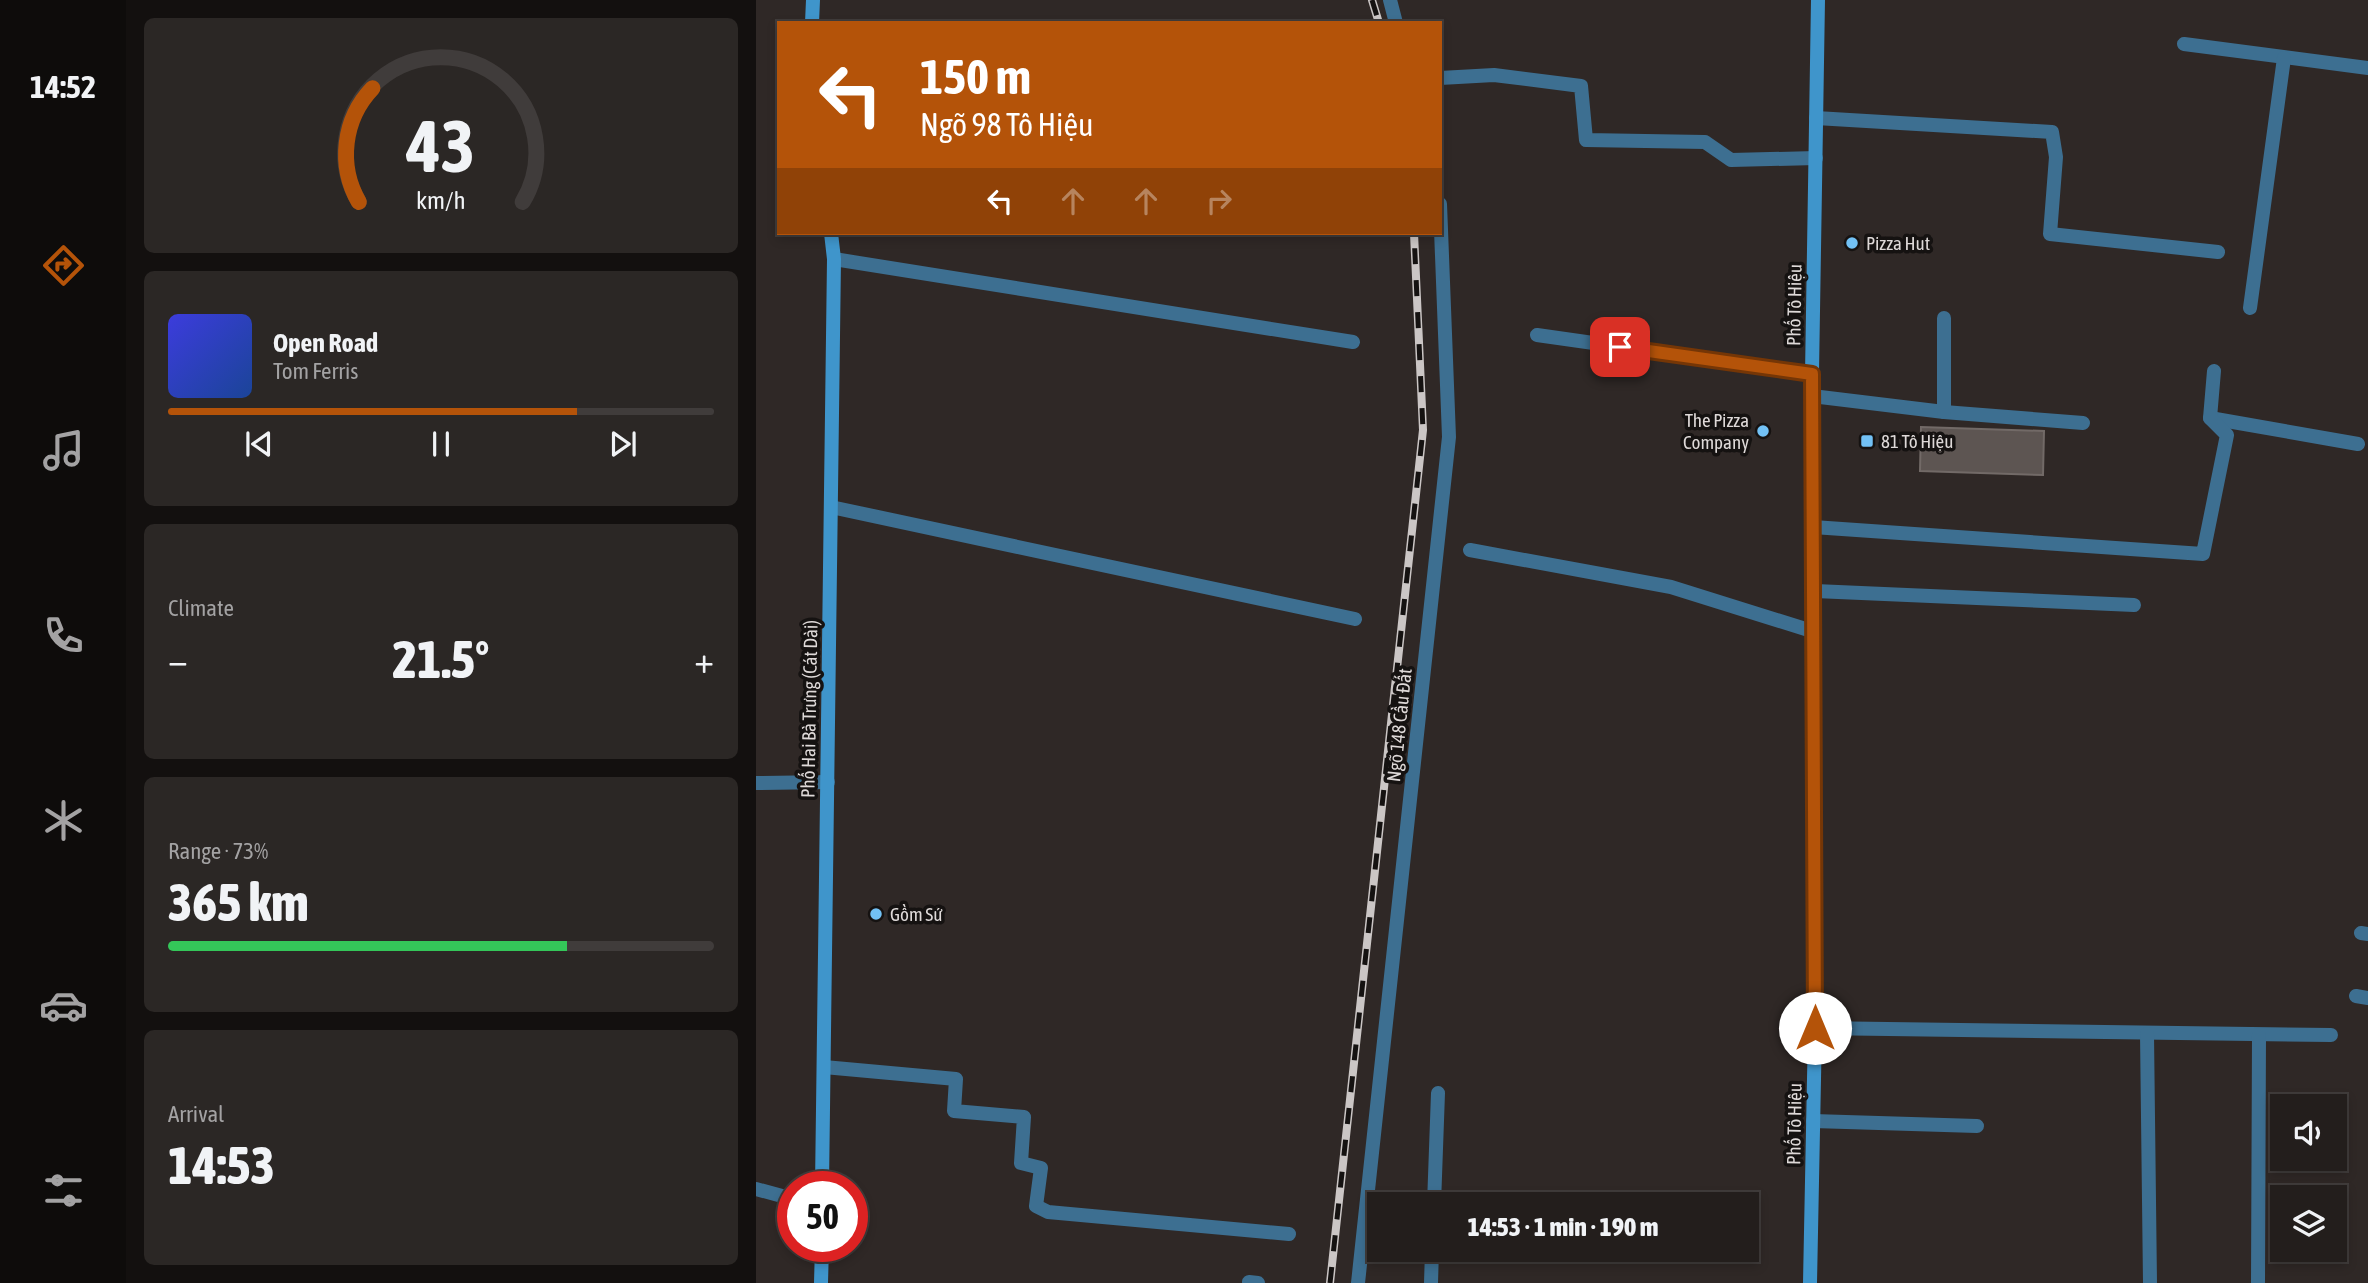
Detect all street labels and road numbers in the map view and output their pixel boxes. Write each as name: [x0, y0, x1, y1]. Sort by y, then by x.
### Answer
street label: Phố Tô Hiệu: [1782, 264, 1806, 346]
street label: Phố Hai Bà Trưng (Cát Dài): [796, 620, 822, 798]
street label: Ngõ 148 Cầu Đất: [1382, 667, 1416, 783]
street label: Phố Tô Hiệu: [1782, 1083, 1806, 1165]

